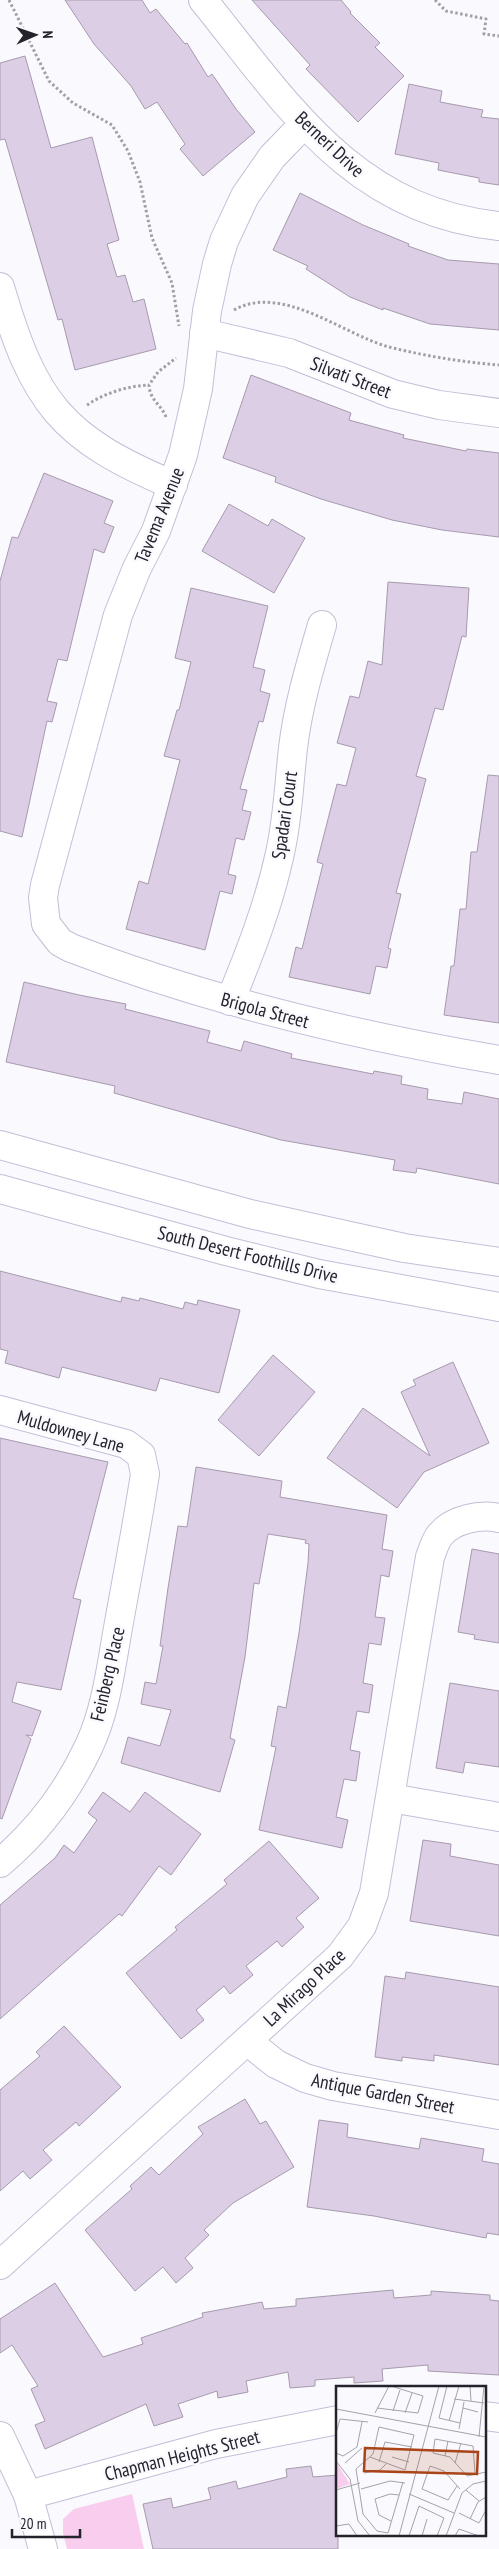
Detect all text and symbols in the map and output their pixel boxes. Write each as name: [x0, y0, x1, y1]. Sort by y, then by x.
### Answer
north arrow: [10, 10, 60, 60]
text: N: [39, 30, 57, 39]
street label: Berneri Drive: [290, 106, 370, 182]
street label: Silvati Street: [307, 351, 395, 404]
street label: Tavema Avenue: [129, 463, 189, 566]
street label: Spadari Court: [266, 769, 302, 861]
street label: Brigola Street: [218, 987, 312, 1033]
street label: South Desert Foothills Drive: [155, 1220, 341, 1288]
street label: Muldowney Lane: [15, 1404, 127, 1458]
street label: Feinberg Place: [84, 1624, 130, 1724]
street label: La Mirago Place: [258, 1943, 350, 2031]
street label: Antique Garden Street: [310, 2067, 457, 2119]
inset map: [336, 2386, 486, 2536]
street label: Chapman Heights Street: [102, 2424, 263, 2486]
scale bar: [12, 2506, 80, 2538]
text: 20 m: [20, 2514, 46, 2533]

